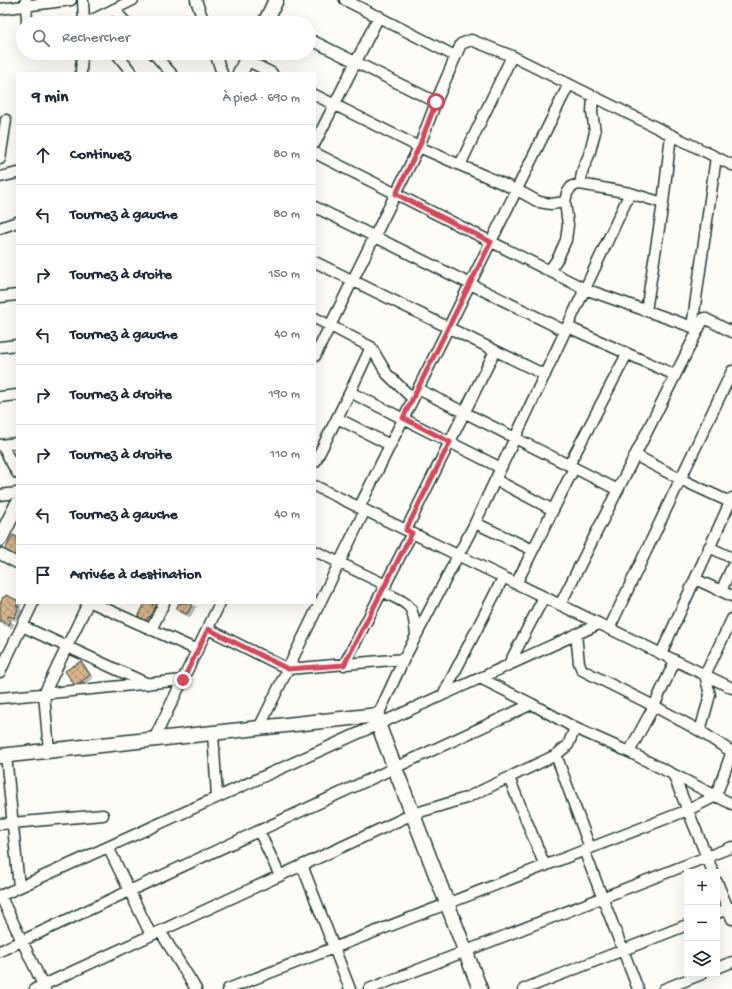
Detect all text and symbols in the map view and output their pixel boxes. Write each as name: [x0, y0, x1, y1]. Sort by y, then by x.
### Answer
search box: [16, 16, 316, 60]
icon: search: [30, 27, 52, 49]
text: Rechercher: [62, 29, 130, 47]
text: 9 min: [32, 88, 68, 108]
text: À pied · 690 m: [223, 91, 300, 106]
route start: [427, 93, 445, 111]
icon: ahead: [32, 144, 54, 166]
text: Continuez: [70, 146, 131, 164]
text: 80 m: [273, 147, 300, 162]
icon: left: [32, 204, 54, 226]
text: Tournez à gauche: [70, 206, 178, 224]
text: 80 m: [273, 207, 300, 222]
icon: right: [32, 264, 54, 286]
text: Tournez à droite: [70, 266, 172, 284]
text: 150 m: [268, 267, 300, 282]
icon: left: [32, 324, 54, 346]
text: Tournez à gauche: [70, 326, 178, 344]
text: 40 m: [274, 327, 300, 342]
icon: right: [32, 384, 54, 406]
text: Tournez à droite: [70, 386, 172, 404]
text: 190 m: [269, 387, 300, 402]
icon: right: [32, 444, 54, 466]
text: Tournez à droite: [70, 446, 172, 464]
text: 110 m: [270, 447, 300, 462]
icon: left: [32, 504, 54, 526]
text: Tournez à gauche: [70, 506, 178, 524]
text: 40 m: [274, 507, 300, 522]
icon: arrive: [32, 564, 54, 586]
text: Arrivée à destination: [70, 566, 201, 584]
route end: [174, 671, 192, 689]
map controls: [684, 869, 720, 977]
button: +: [684, 869, 720, 905]
button: −: [684, 905, 720, 941]
button: layers: [684, 941, 720, 977]

